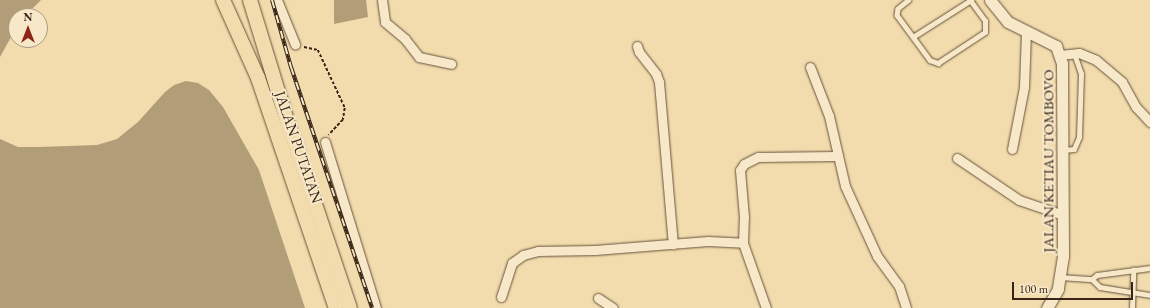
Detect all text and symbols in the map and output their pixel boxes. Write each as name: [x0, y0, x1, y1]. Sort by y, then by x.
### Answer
north arrow: [8, 8, 48, 48]
text: N: [24, 10, 32, 24]
street label: JALAN KETIAU TOMBOVO: [1039, 69, 1057, 253]
street label: JALAN PUTATAN: [271, 88, 327, 206]
scale bar: [1014, 274, 1135, 300]
text: 100 m: [1019, 281, 1048, 297]

